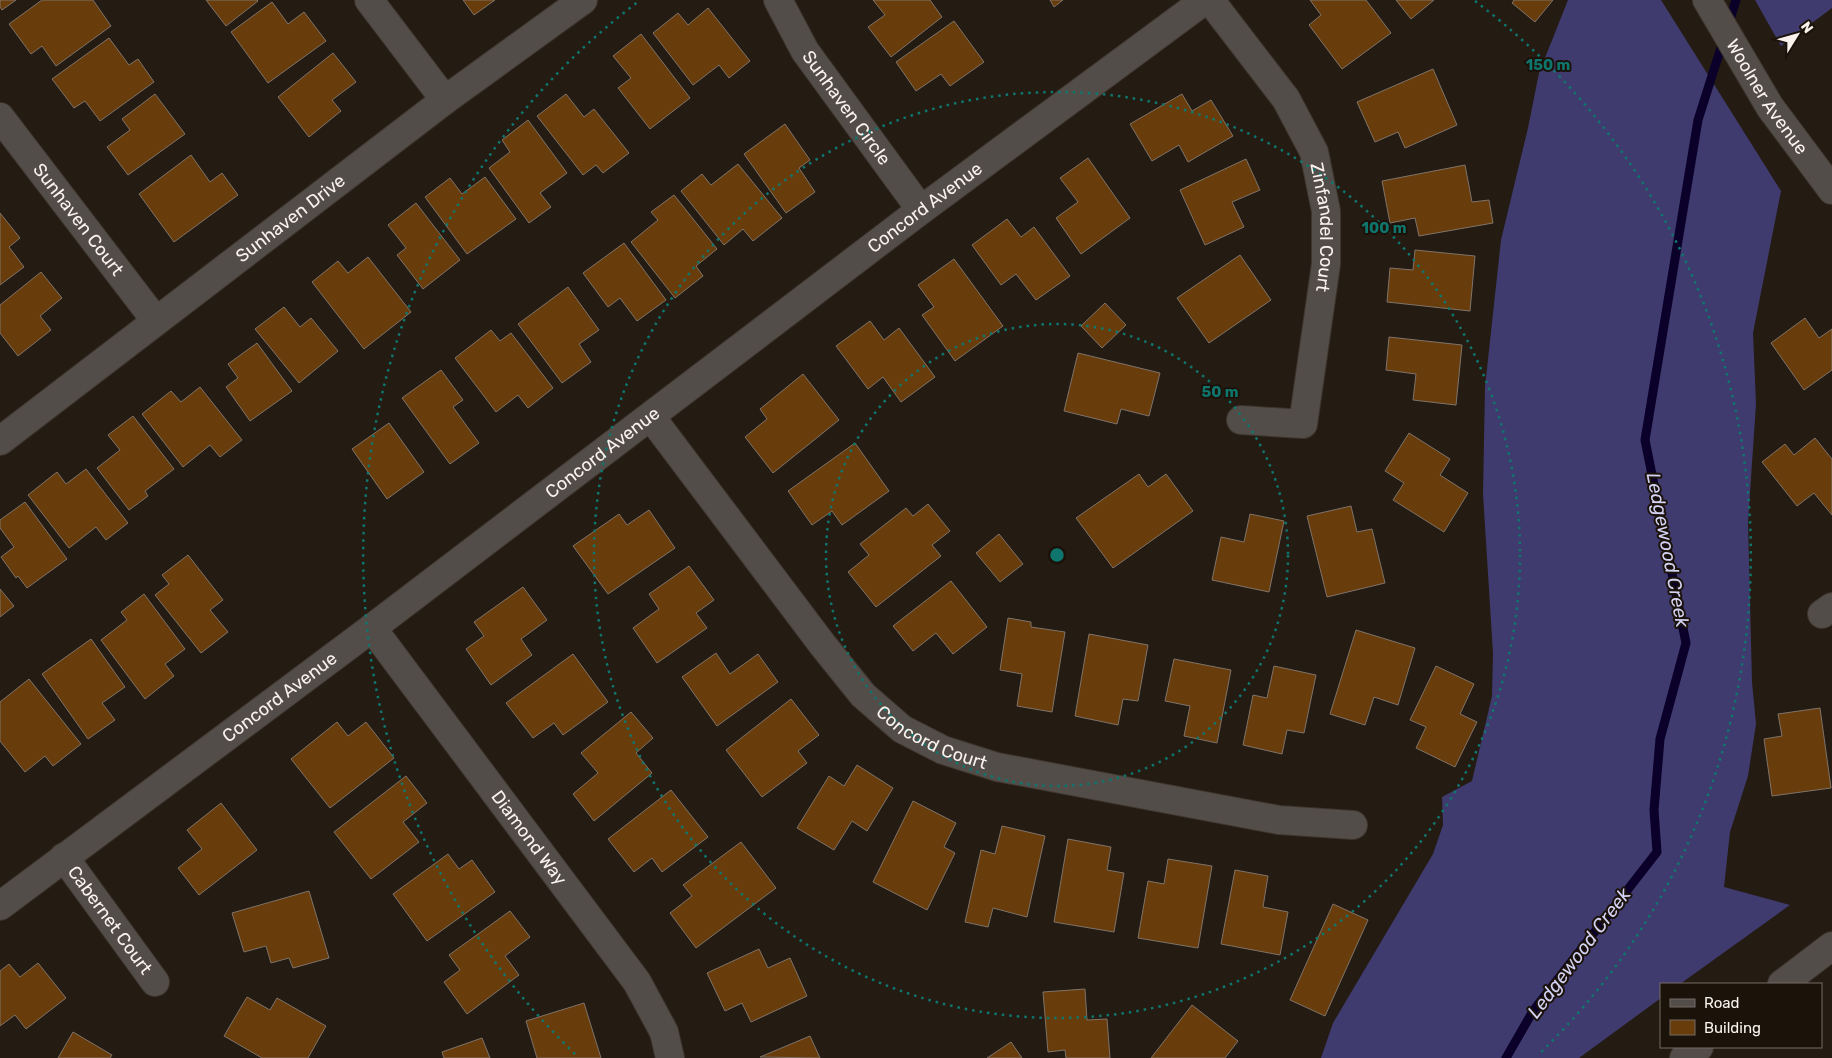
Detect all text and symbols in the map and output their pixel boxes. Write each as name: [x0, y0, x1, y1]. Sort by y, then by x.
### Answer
north arrow: [1772, 10, 1822, 60]
text: N: [1797, 18, 1817, 37]
street label: Woolner Avenue: [1721, 35, 1813, 159]
street label: Sunhaven Circle: [797, 46, 895, 169]
text: 150 m: [1526, 56, 1570, 74]
street label: Concord Avenue: [863, 157, 987, 258]
street label: Sunhaven Court: [28, 159, 128, 280]
street label: Zinfandel Court: [1305, 161, 1338, 293]
street label: Sunhaven Drive: [231, 169, 350, 267]
text: 100 m: [1362, 219, 1406, 237]
text: 50 m: [1202, 383, 1238, 401]
street label: Concord Avenue: [541, 402, 664, 503]
water label: Ledgewood Creek: [1642, 471, 1694, 630]
centre of rings: [1048, 546, 1066, 564]
street label: Concord Avenue: [218, 647, 341, 747]
street label: Concord Court: [872, 701, 990, 774]
street label: Diamond Way: [486, 786, 572, 889]
street label: Cabernet Court: [63, 861, 157, 979]
water label: Ledgewood Creek: [1522, 883, 1636, 1023]
legend: [1660, 983, 1822, 1048]
text: Road: [1704, 994, 1740, 1012]
text: Building: [1704, 1019, 1761, 1037]

